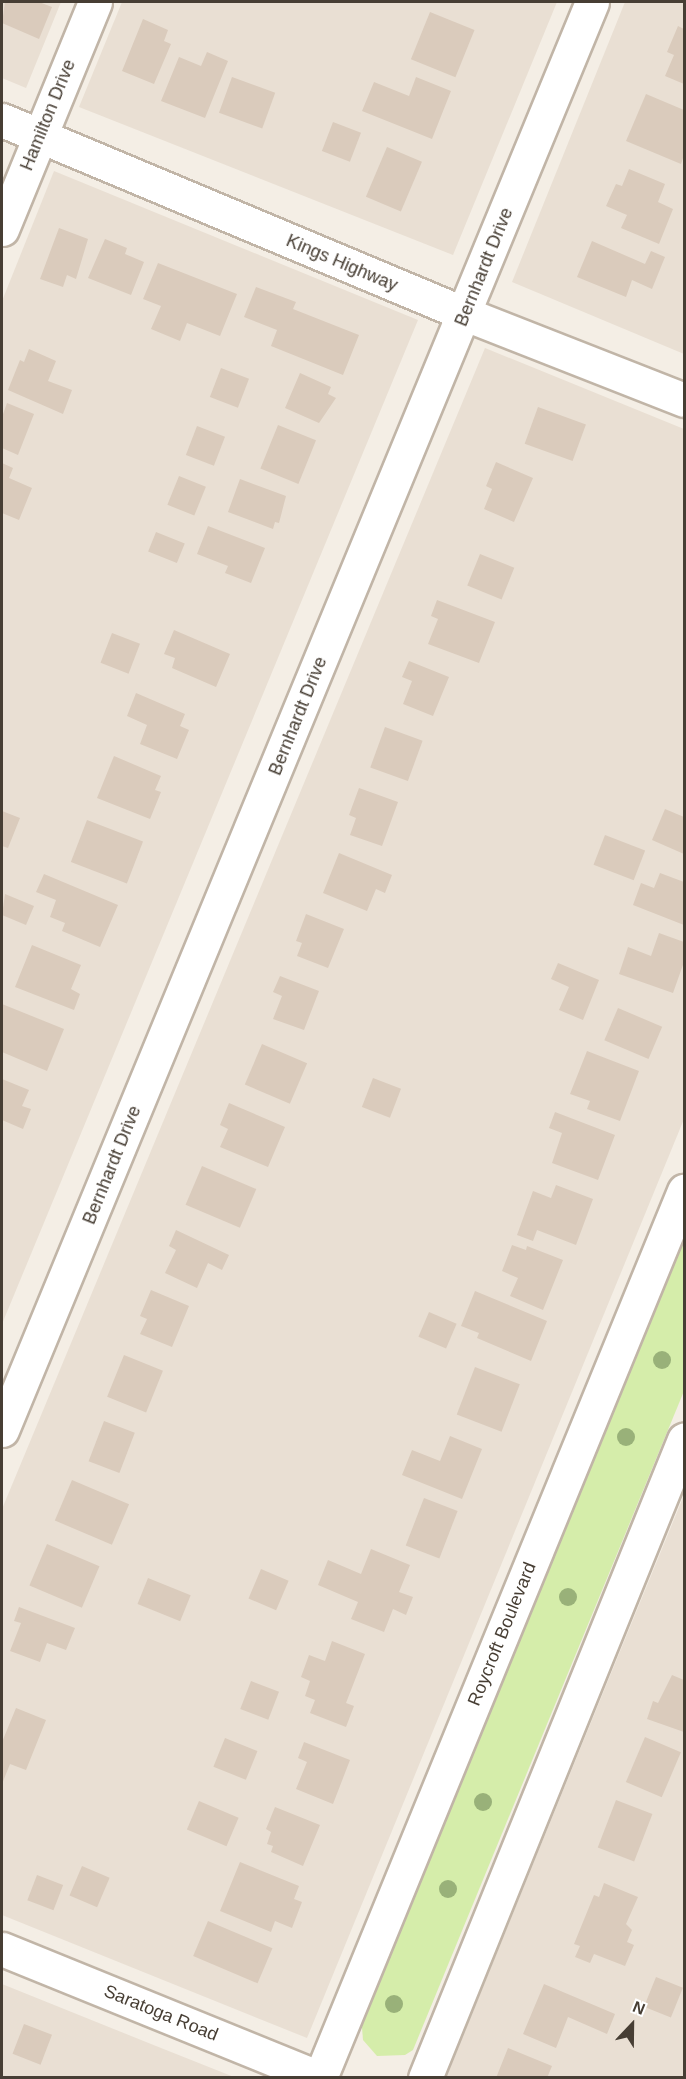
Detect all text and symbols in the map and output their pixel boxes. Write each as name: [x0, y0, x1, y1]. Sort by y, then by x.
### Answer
street label: Hamilton Drive: [16, 56, 80, 174]
street label: Bernhardt Drive: [450, 205, 518, 329]
street label: Kings Highway: [283, 230, 401, 296]
street label: Bernhardt Drive: [264, 654, 332, 778]
street label: Bernhardt Drive: [78, 1103, 146, 1227]
street label: Roycroft Boulevard: [463, 1559, 541, 1709]
street label: Saratoga Road: [101, 1980, 221, 2046]
north arrow: [602, 1995, 662, 2055]
text: N: [630, 1998, 647, 2018]

